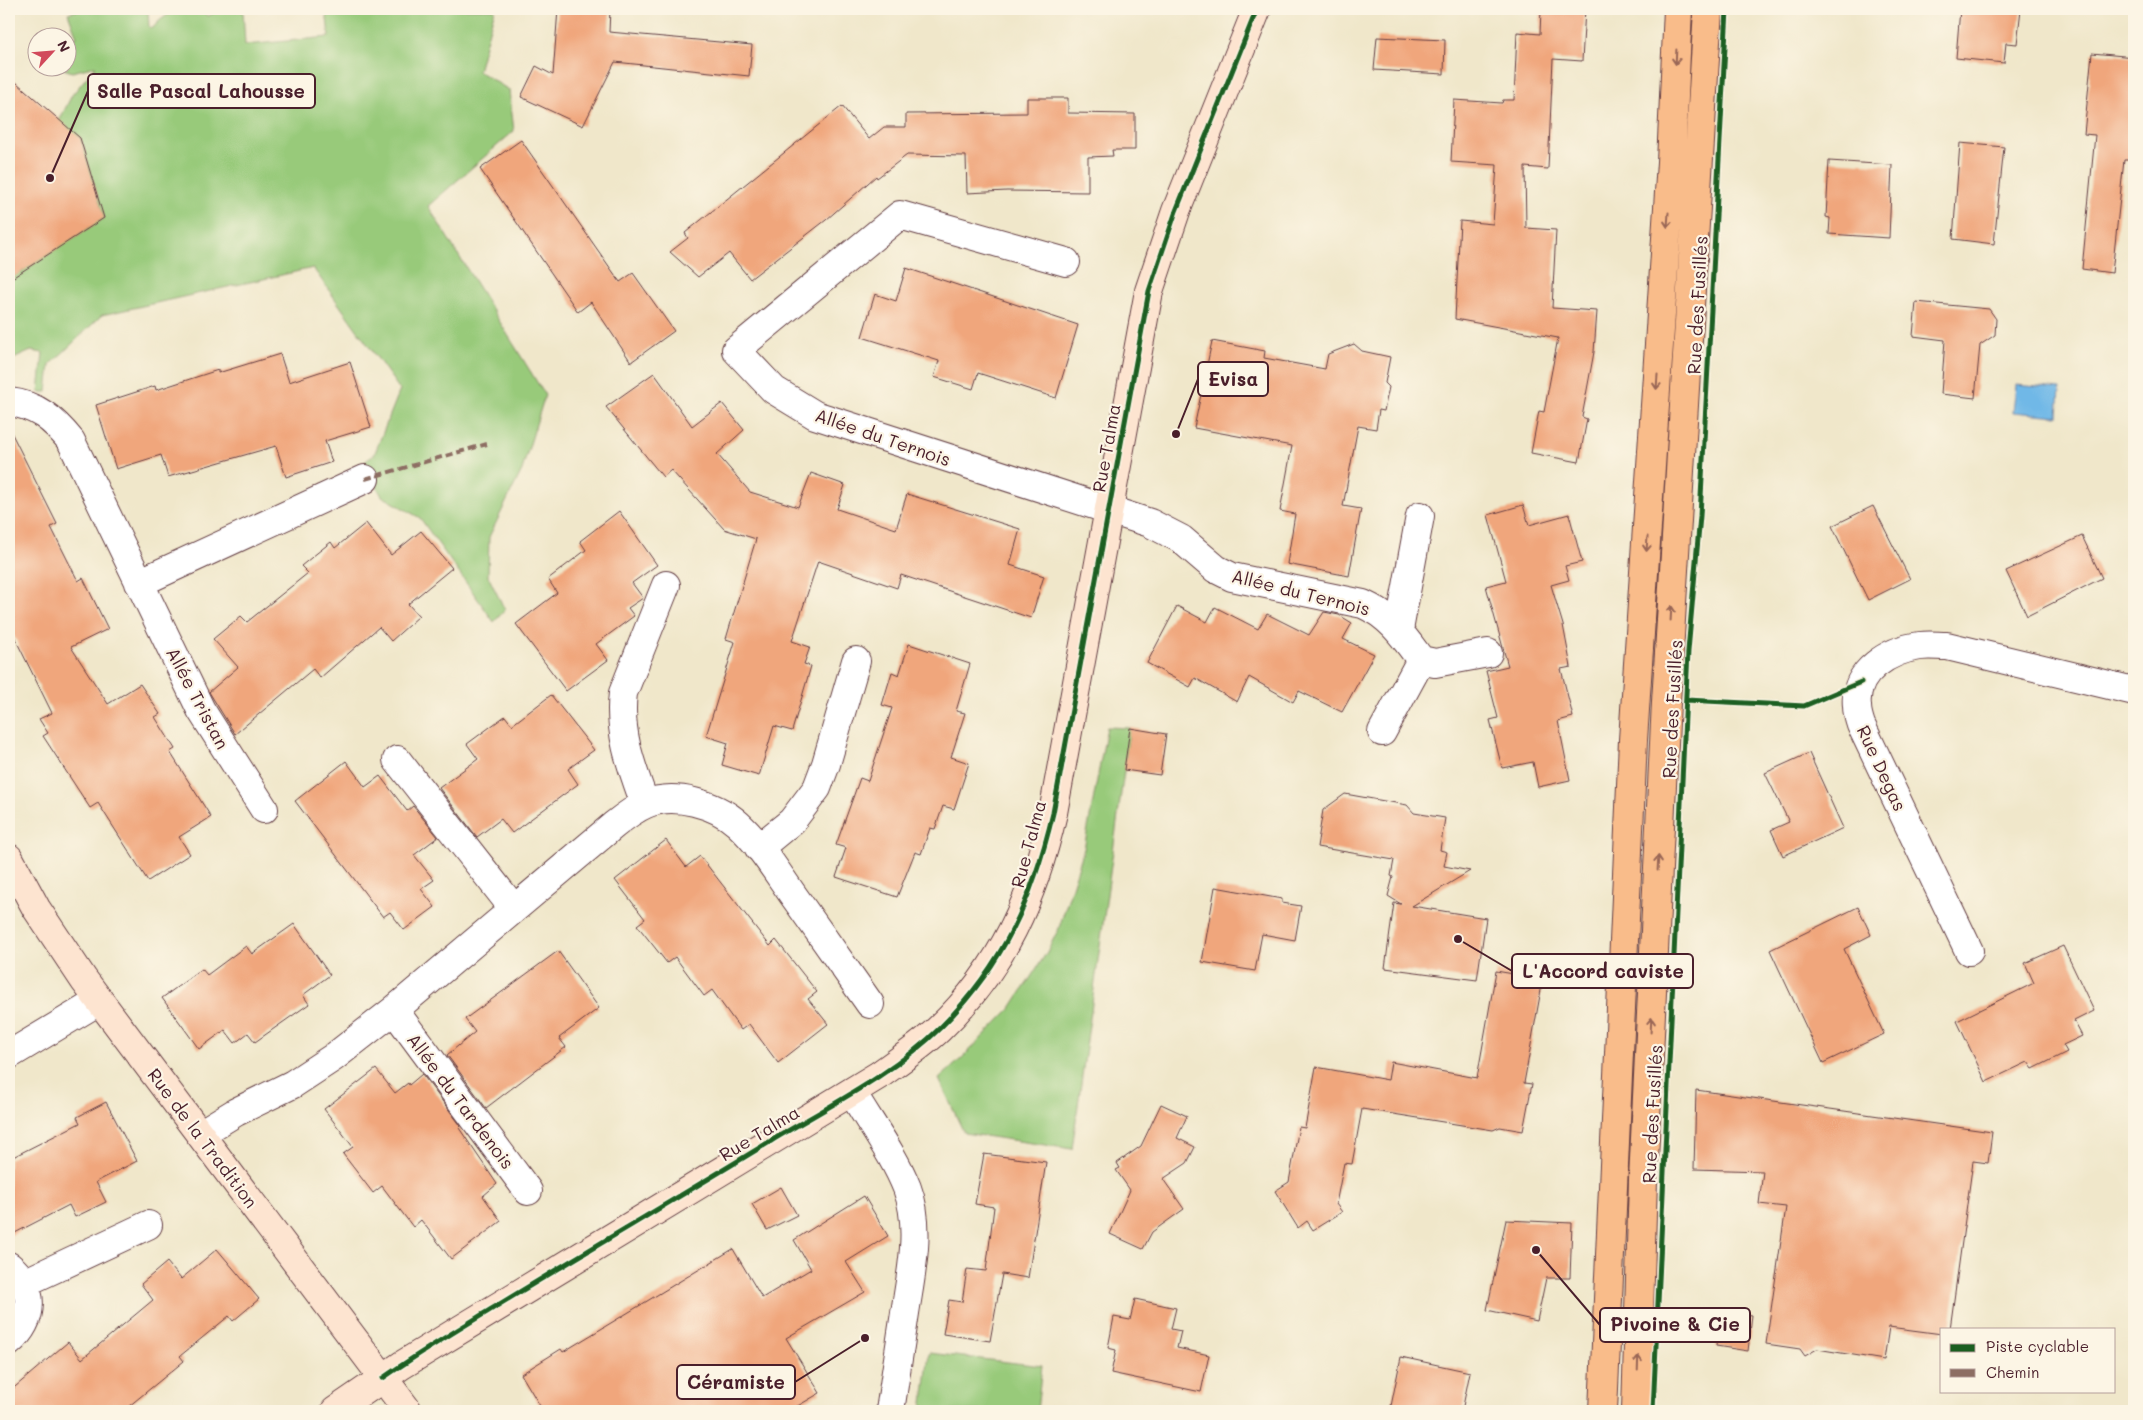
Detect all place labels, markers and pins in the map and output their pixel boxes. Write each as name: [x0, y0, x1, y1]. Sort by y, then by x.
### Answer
callout: Salle Pascal Lahousse: [88, 74, 315, 108]
callout: Evisa: [1198, 362, 1268, 396]
callout: L'Accord caviste: [1512, 954, 1693, 988]
callout: Pivoine & Cie: [1600, 1308, 1750, 1342]
callout: Céramiste: [677, 1365, 795, 1399]

